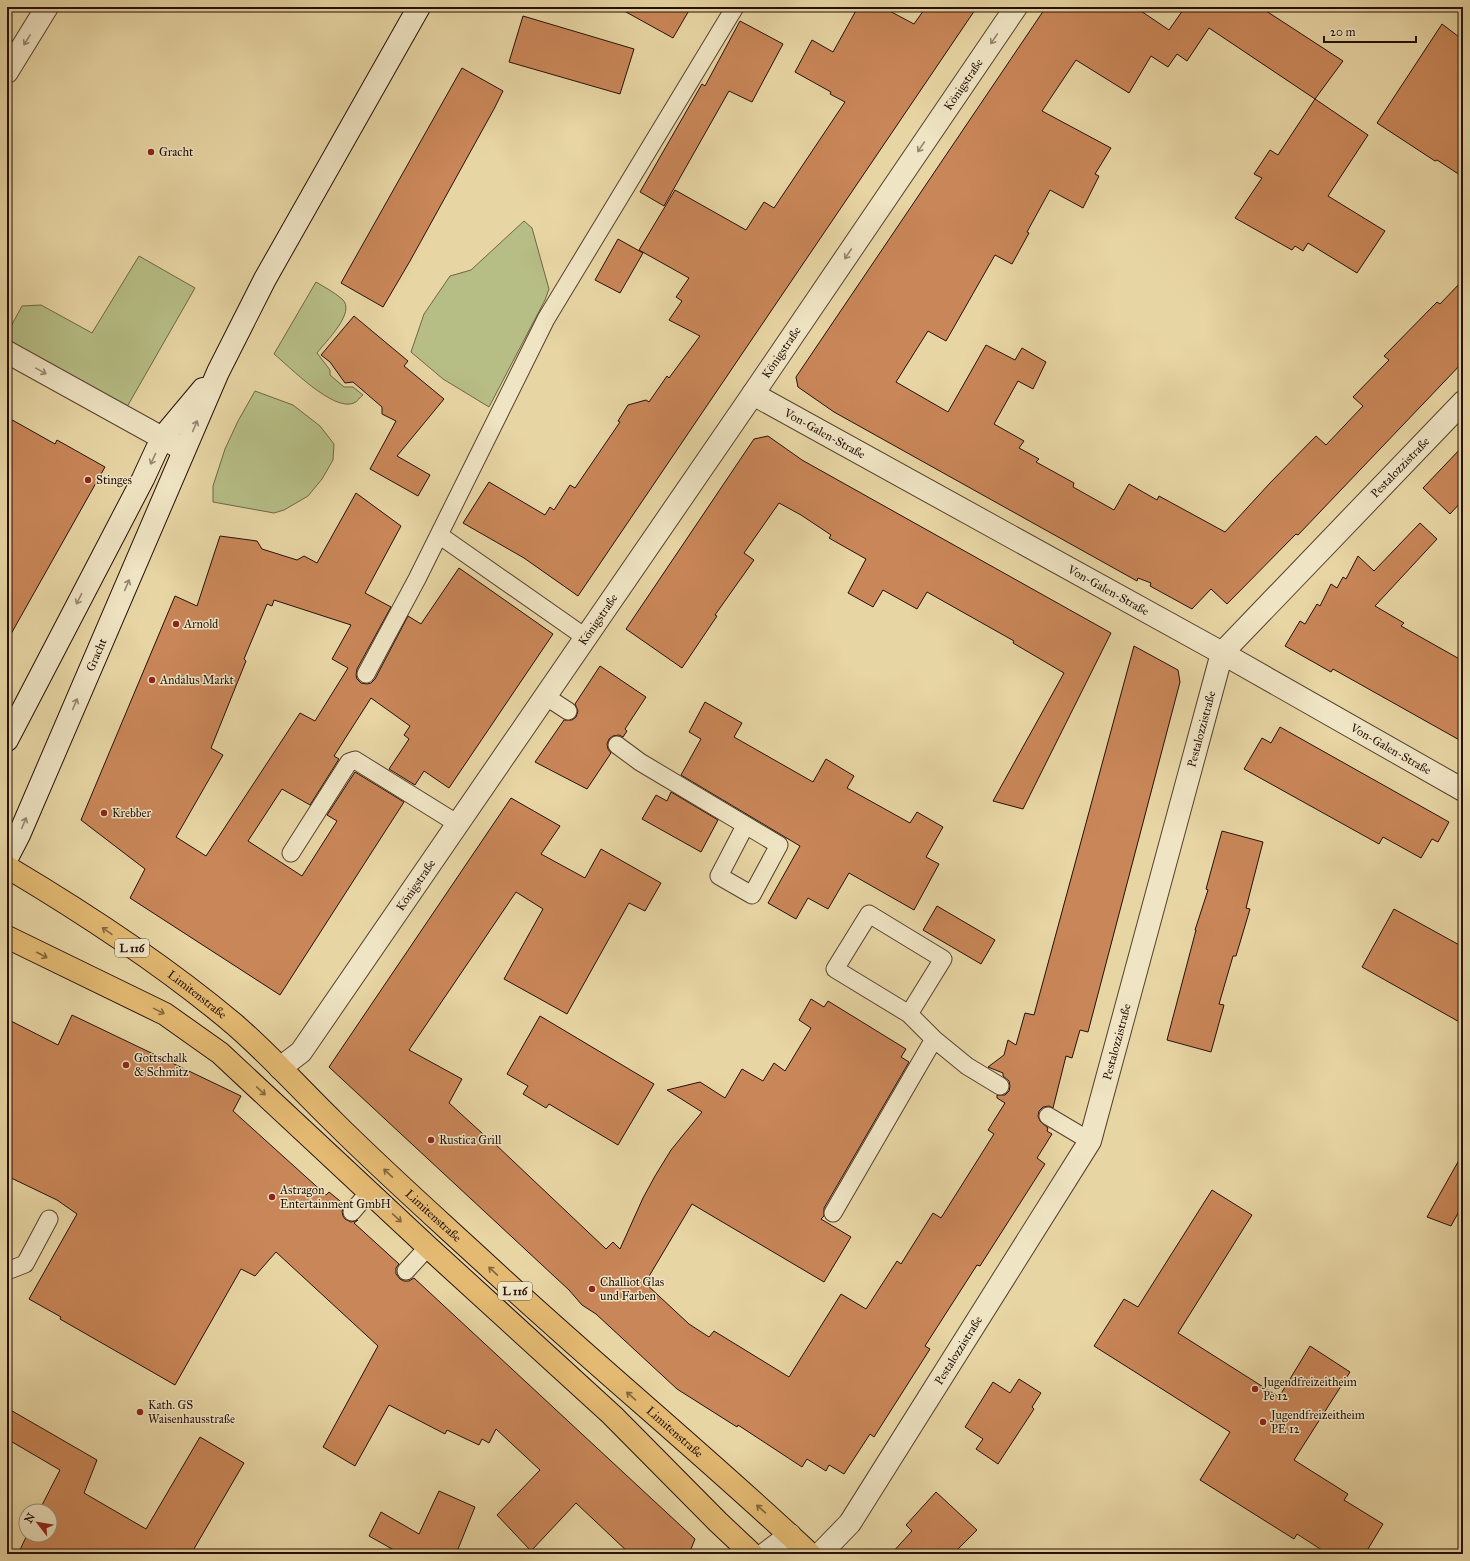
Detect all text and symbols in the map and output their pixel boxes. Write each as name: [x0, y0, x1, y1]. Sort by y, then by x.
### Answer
scale bar: [1324, 18, 1416, 44]
text: 20 m: [1330, 25, 1356, 39]
one-way arrow: [990, 33, 998, 44]
one-way arrow: [23, 34, 31, 45]
street label: Königstraße: [941, 56, 986, 113]
one-way arrow: [917, 141, 925, 152]
place label: Gracht: [159, 145, 194, 159]
marker: Gracht: [146, 147, 156, 157]
one-way arrow: [844, 249, 852, 260]
street label: Königstraße: [759, 324, 804, 381]
one-way arrow: [35, 368, 47, 375]
street label: Von-Galen-Straße: [781, 405, 868, 462]
one-way arrow: [191, 421, 199, 433]
street label: Pestalozzistraße: [1368, 434, 1432, 501]
one-way arrow: [149, 453, 156, 465]
place label: Stinges: [96, 473, 132, 488]
marker: Stinges: [83, 475, 93, 485]
street label: Von-Galen-Straße: [1065, 562, 1151, 618]
one-way arrow: [124, 579, 131, 591]
street label: Königstraße: [575, 591, 621, 648]
one-way arrow: [75, 593, 83, 605]
place label: Arnold: [183, 617, 218, 631]
marker: Arnold: [171, 619, 181, 629]
street label: Gracht: [83, 636, 110, 673]
place label: Andalus Markt: [159, 673, 235, 687]
marker: Andalus Markt: [147, 675, 157, 685]
street label: Pestalozzistraße: [1184, 689, 1218, 769]
one-way arrow: [72, 698, 80, 710]
street label: Von-Galen-Straße: [1347, 720, 1434, 777]
place label: Krebber: [112, 806, 152, 820]
marker: Krebber: [99, 808, 109, 818]
one-way arrow: [21, 818, 28, 830]
street label: Königstraße: [393, 857, 438, 913]
one-way arrow: [102, 927, 113, 935]
road number: L 116: [115, 939, 149, 957]
one-way arrow: [36, 951, 48, 959]
street label: Limitenstraße: [165, 967, 229, 1022]
street label: Pestalozzistraße: [1100, 1002, 1134, 1082]
one-way arrow: [152, 1008, 164, 1015]
place label: Gottschalk & Schmitz: [134, 1051, 189, 1079]
marker: Gottschalk & Schmitz: [121, 1060, 131, 1070]
one-way arrow: [256, 1086, 266, 1096]
place label: Rustica Grill: [439, 1133, 502, 1147]
marker: Rustica Grill: [426, 1135, 436, 1145]
one-way arrow: [383, 1168, 393, 1178]
place label: Astragon Entertainment GmbH: [279, 1183, 391, 1211]
street label: Limitenstraße: [403, 1187, 464, 1245]
marker: Astragon Entertainment GmbH: [267, 1192, 277, 1202]
one-way arrow: [392, 1213, 402, 1223]
one-way arrow: [489, 1267, 499, 1276]
place label: Challiot Glas und Farben: [600, 1275, 664, 1303]
road number: L 116: [498, 1282, 532, 1300]
marker: Challiot Glas und Farben: [587, 1284, 597, 1294]
street label: Pestalozzistraße: [932, 1313, 985, 1387]
place label: Jugendfreizeitheim Pe 12: [1261, 1375, 1357, 1403]
marker: Jugendfreizeitheim Pe 12: [1250, 1384, 1260, 1394]
one-way arrow: [626, 1391, 637, 1400]
place label: Kath. GS Waisenhausstraße: [148, 1398, 235, 1426]
street label: Limitenstraße: [643, 1403, 706, 1461]
marker: Kath. GS Waisenhausstraße: [135, 1407, 145, 1417]
place label: Jugendfreizeitheim PE 12: [1269, 1408, 1365, 1436]
marker: Jugendfreizeitheim PE 12: [1258, 1417, 1268, 1427]
north arrow: [18, 1503, 58, 1543]
one-way arrow: [755, 1505, 766, 1514]
text: N: [22, 1510, 38, 1525]

